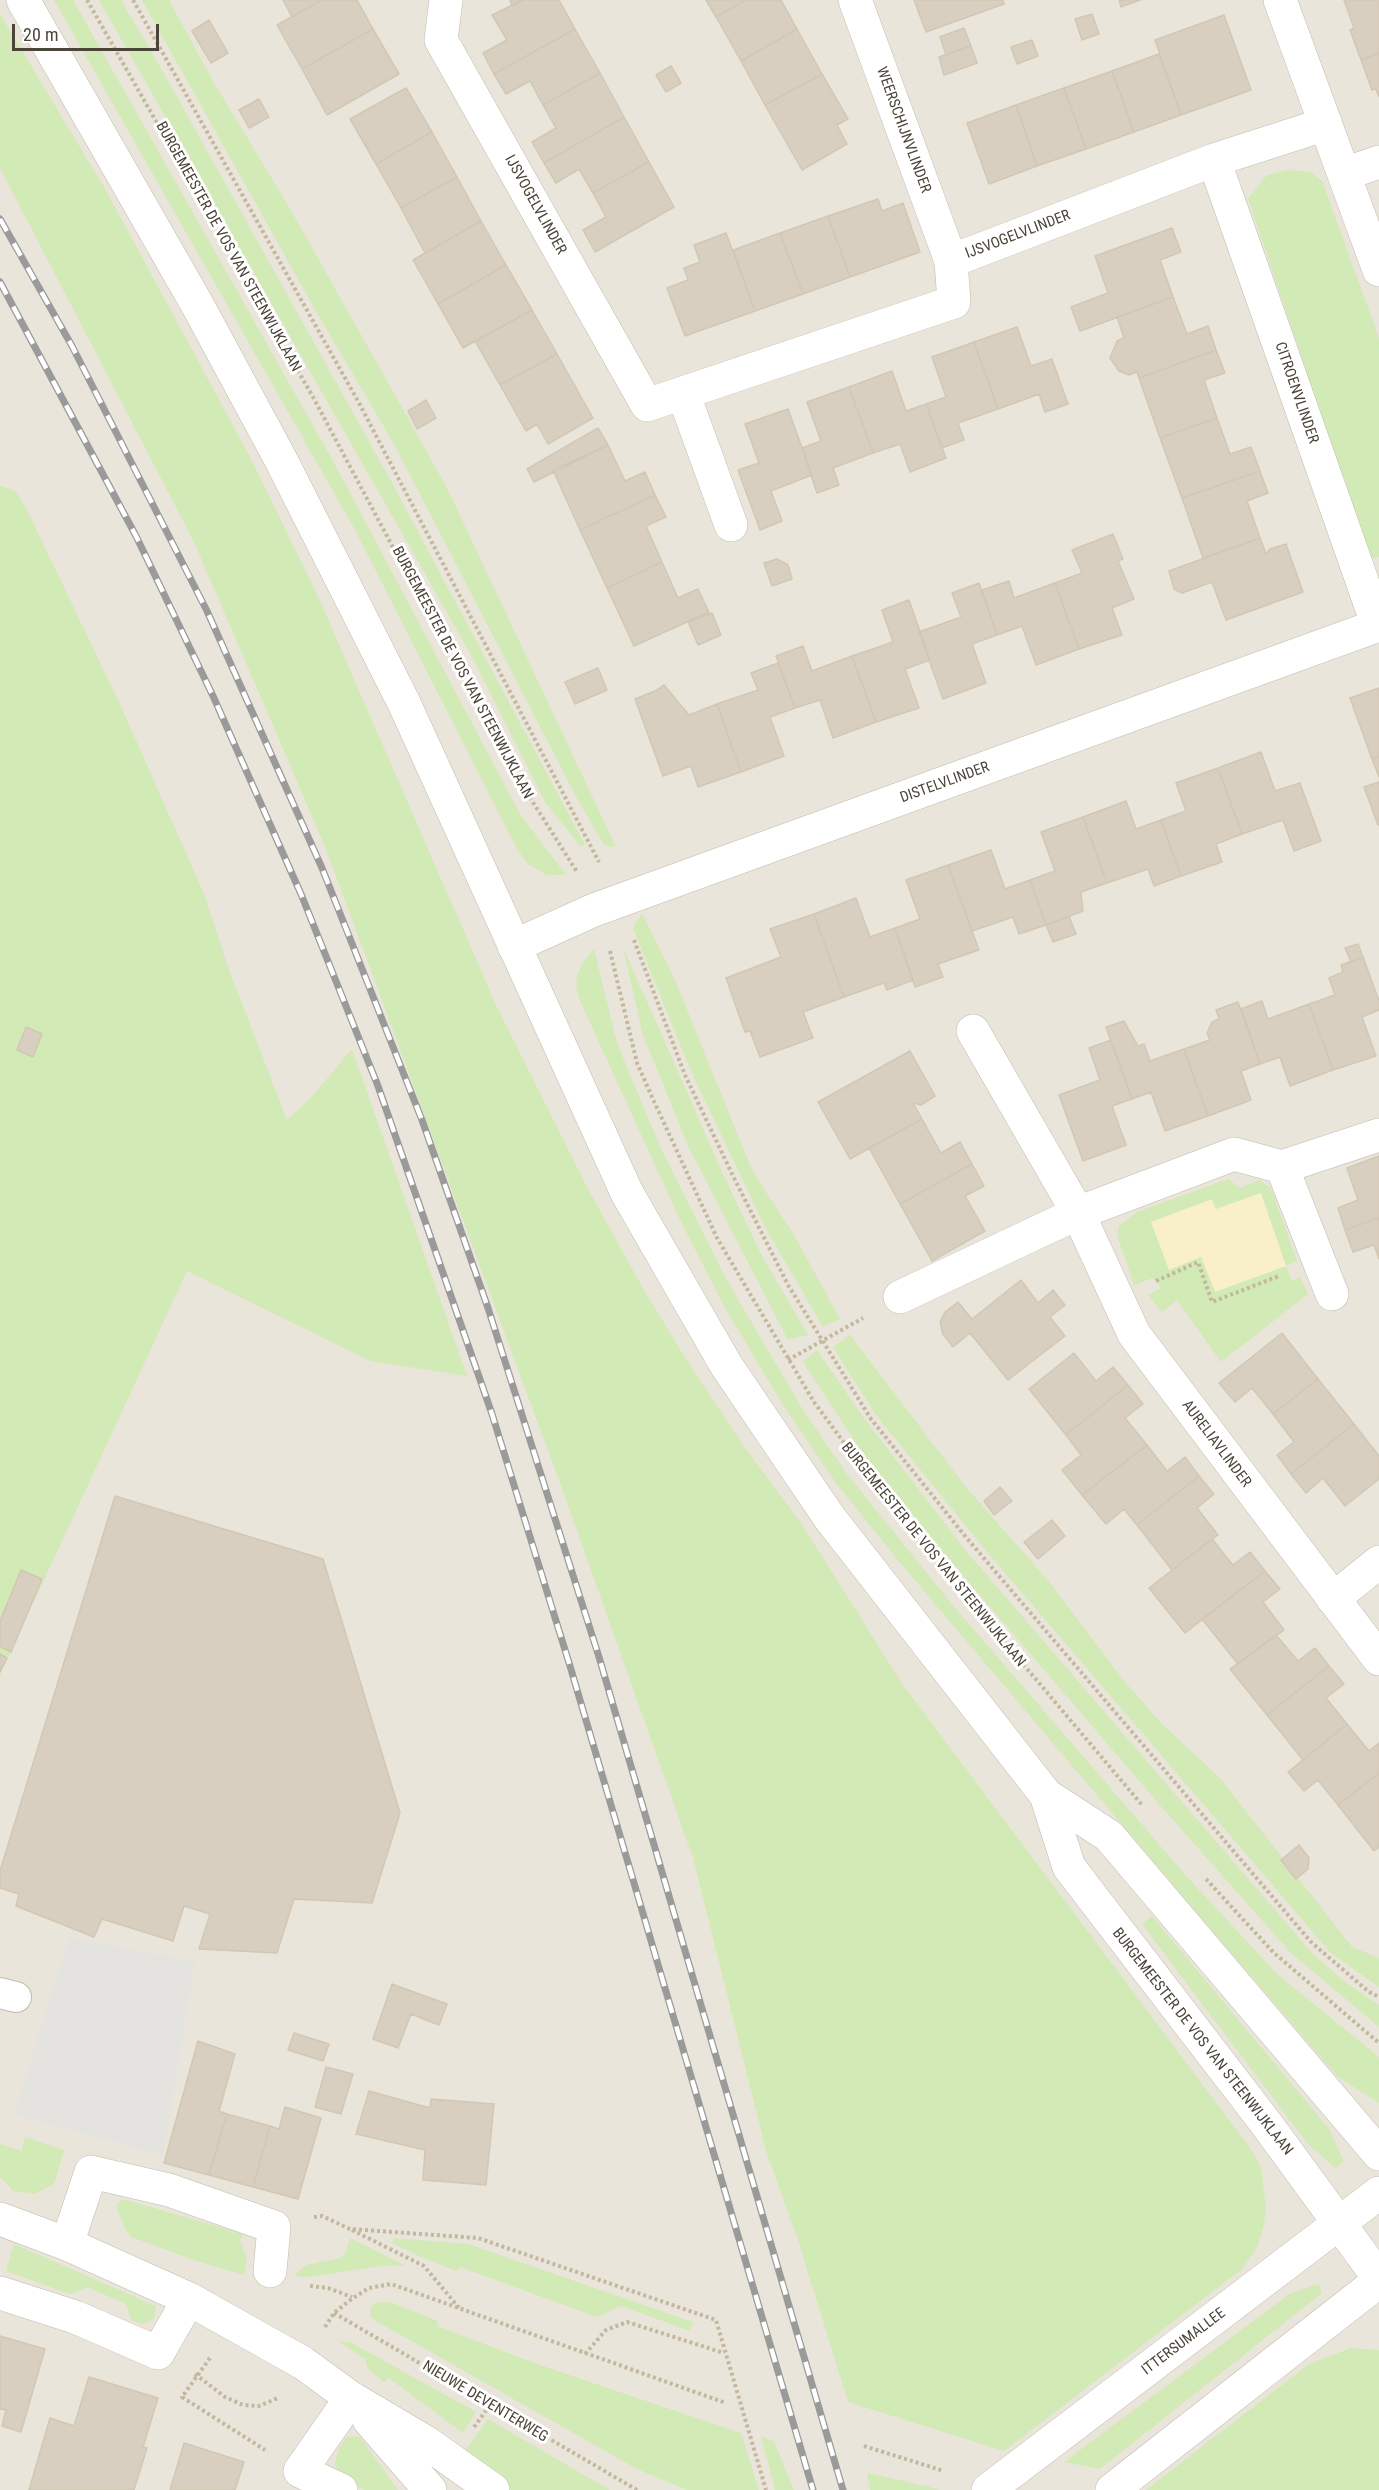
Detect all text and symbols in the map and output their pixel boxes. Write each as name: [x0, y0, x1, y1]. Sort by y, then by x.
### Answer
scale bar: [15, 12, 162, 50]
text: 20 m: [23, 24, 58, 45]
street label: WEERSCHIJNVLINDER: [872, 65, 934, 195]
street label: BURGEMEESTER DE VOS VAN STEENWIJKLAAN: [152, 119, 304, 375]
street label: IJSVOGELVLINDER: [500, 152, 570, 258]
street label: IJSVOGELVLINDER: [963, 207, 1073, 263]
street label: CITROENVLINDER: [1270, 340, 1322, 446]
street label: BURGEMEESTER DE VOS VAN STEENWIJKLAAN: [388, 544, 536, 802]
street label: DISTELVLINDER: [898, 759, 992, 807]
street label: AURELIAVLINDER: [1178, 1397, 1254, 1491]
street label: BURGEMEESTER DE VOS VAN STEENWIJKLAAN: [837, 1439, 1029, 1671]
street label: BURGEMEESTER DE VOS VAN STEENWIJKLAAN: [1108, 1925, 1296, 2159]
street label: ITTERSUMALLEE: [1139, 2305, 1229, 2379]
street label: NIEUWE DEVENTERWEG: [419, 2357, 551, 2447]

